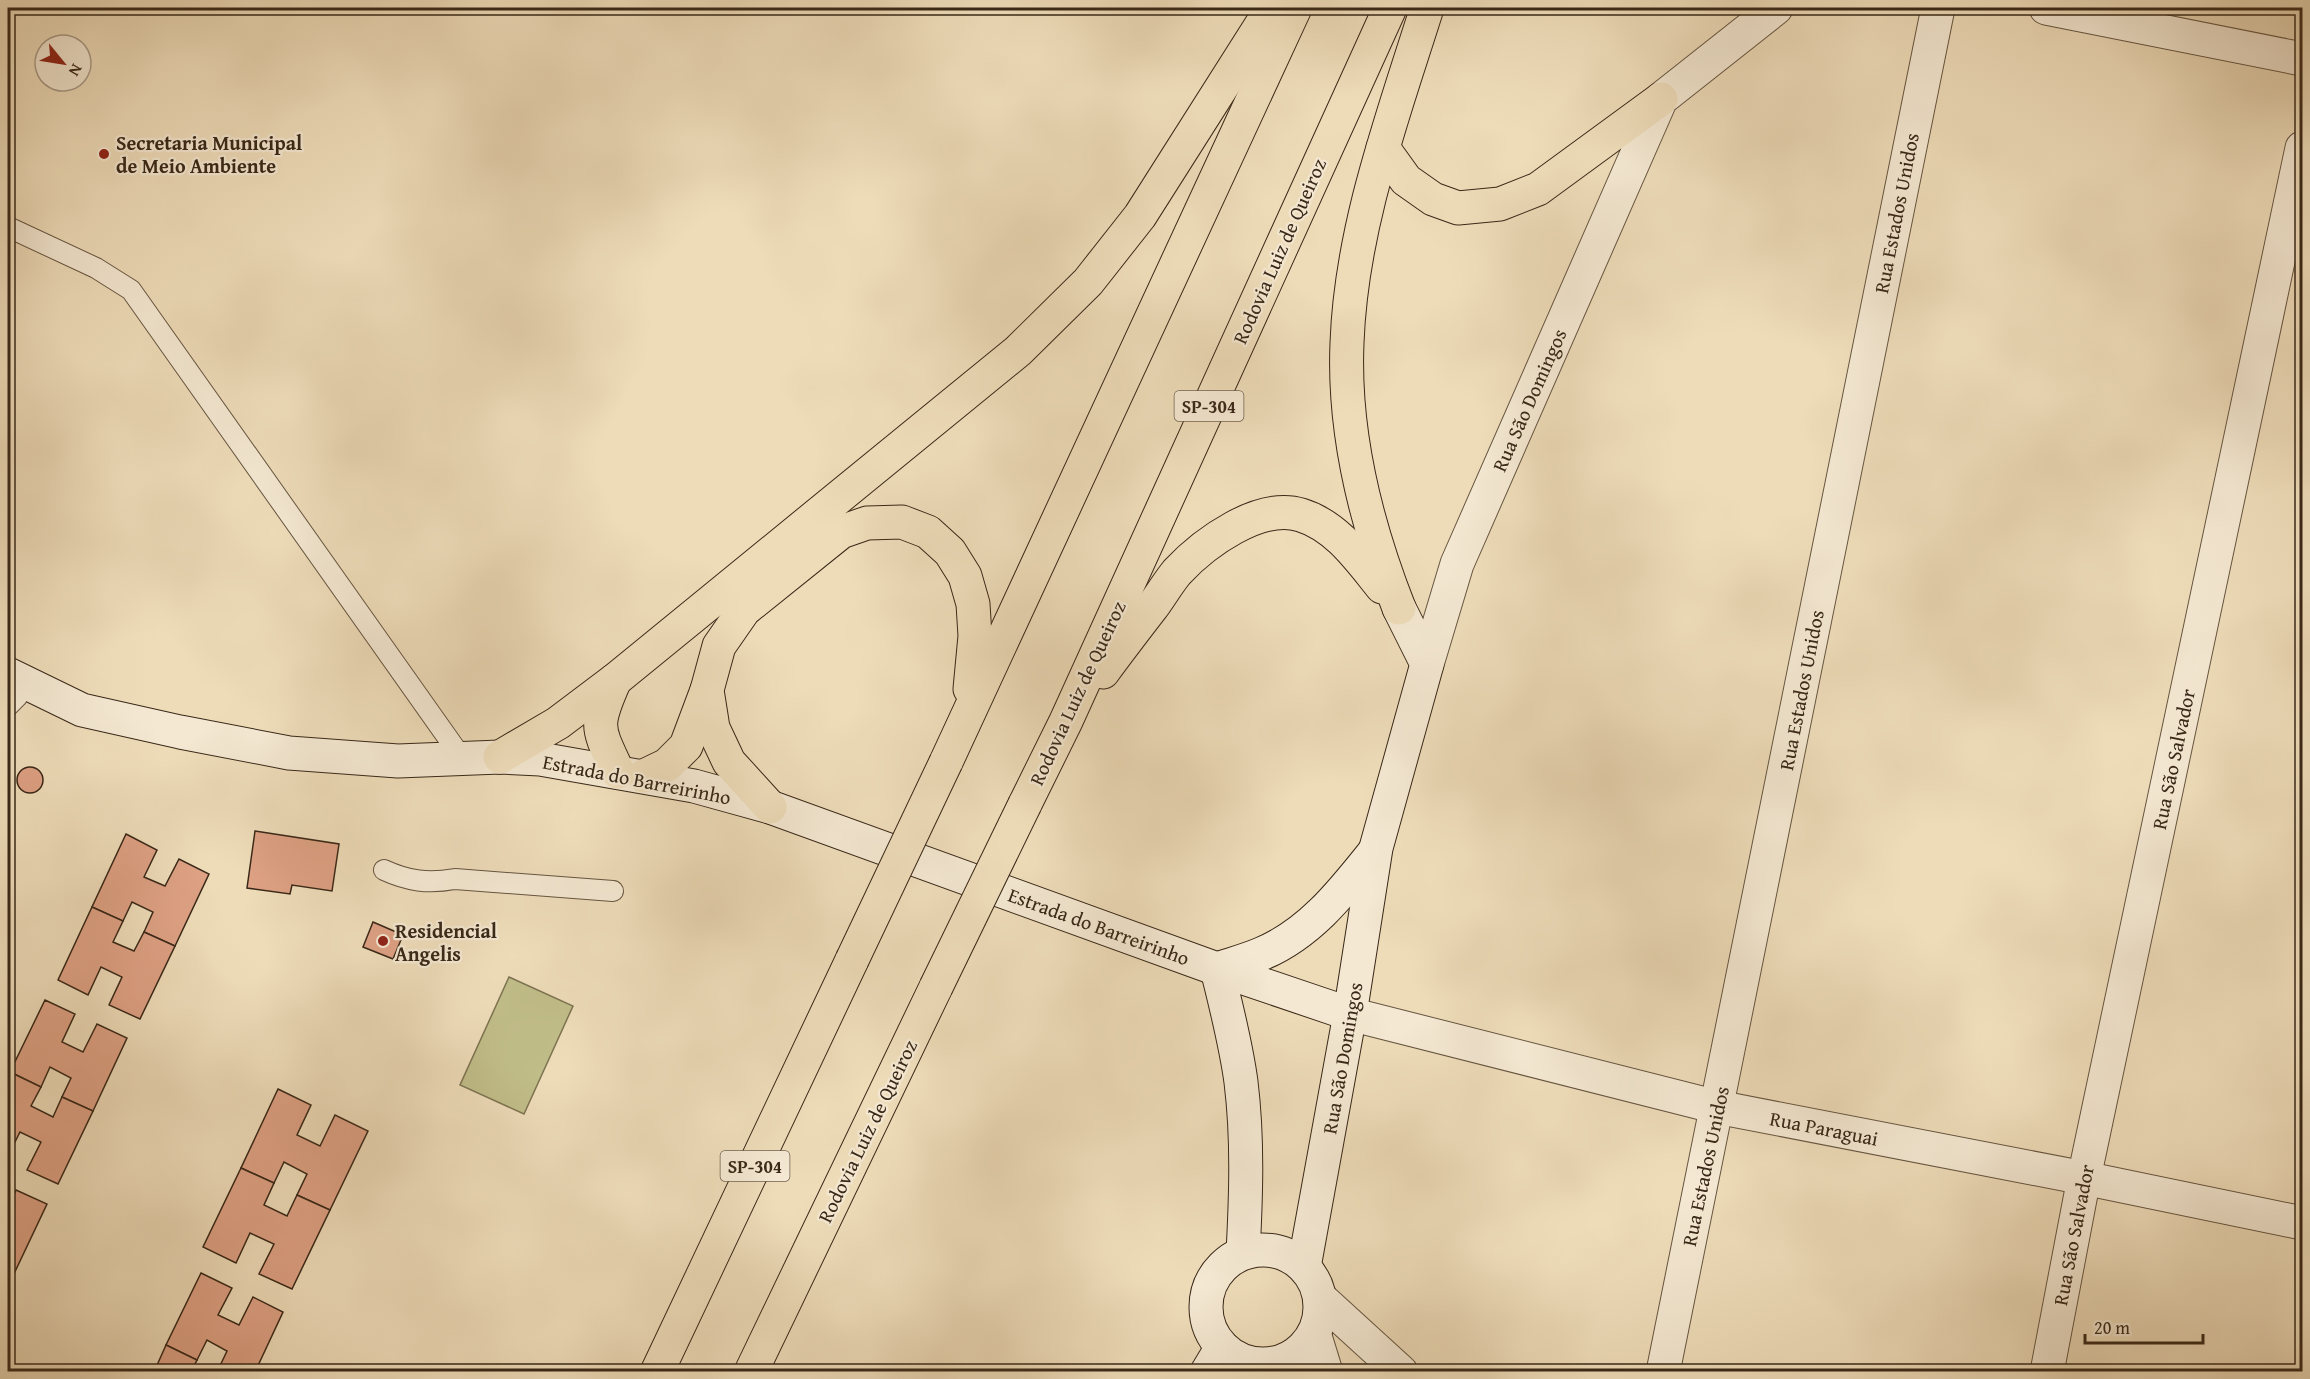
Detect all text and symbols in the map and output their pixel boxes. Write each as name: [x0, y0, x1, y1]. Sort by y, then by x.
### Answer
north arrow: [33, 33, 93, 93]
text: N: [63, 60, 89, 81]
place label: Secretaria Municipal de Meio Ambiente: [116, 128, 302, 180]
street label: Rua Estados Unidos: [1866, 130, 1926, 296]
marker: Secretaria Municipal de Meio Ambiente: [97, 147, 111, 161]
street label: Rodovia Luiz de Queiroz: [1225, 153, 1333, 348]
street label: Rua São Domingos: [1485, 324, 1574, 476]
road number: SP-304: [1174, 391, 1244, 421]
street label: Rodovia Luiz de Queiroz: [1022, 596, 1133, 790]
street label: Rua Estados Unidos: [1771, 607, 1831, 773]
street label: Rua São Salvador: [2144, 686, 2202, 832]
street label: Estrada do Barreirinho: [541, 747, 733, 811]
street label: Estrada do Barreirinho: [1004, 880, 1194, 972]
place label: Residencial Angelis: [395, 916, 497, 968]
marker: Residencial Angelis: [376, 934, 390, 948]
street label: Rua São Domingos: [1314, 980, 1370, 1136]
street label: Rodovia Luiz de Queiroz: [810, 1034, 924, 1227]
street label: Rua Estados Unidos: [1674, 1083, 1736, 1249]
street label: Rua Paraguai: [1767, 1103, 1881, 1153]
road number: SP-304: [720, 1151, 789, 1181]
street label: Rua São Salvador: [2045, 1162, 2101, 1308]
scale bar: [2085, 1307, 2204, 1345]
text: 20 m: [2094, 1314, 2130, 1341]

